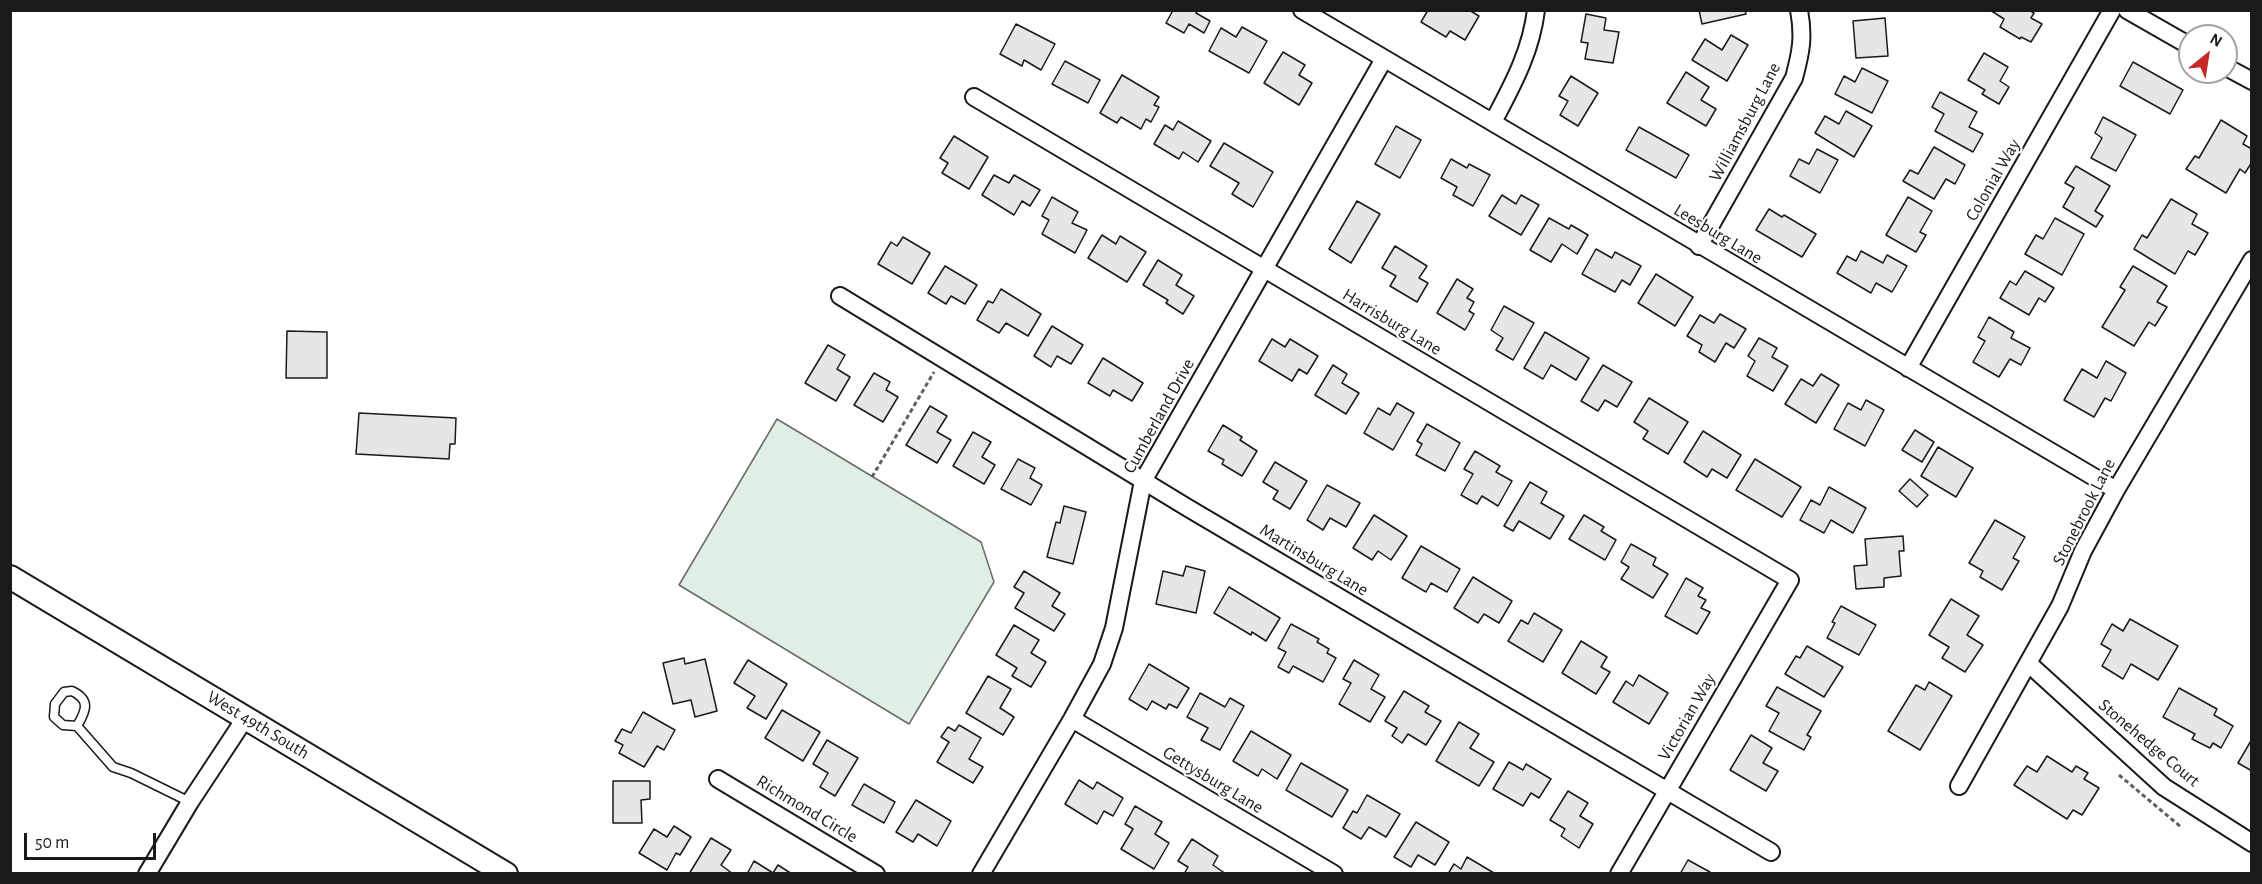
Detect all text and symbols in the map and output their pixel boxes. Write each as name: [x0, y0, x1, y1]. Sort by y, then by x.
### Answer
north arrow: [2178, 24, 2238, 84]
text: N: [2207, 30, 2225, 50]
street label: Williamsburg Lane: [1705, 59, 1785, 185]
street label: Colonial Way: [1961, 135, 2025, 225]
street label: Leesburg Lane: [1670, 199, 1766, 269]
street label: Harrisburg Lane: [1339, 284, 1445, 360]
street label: Cumberland Drive: [1119, 355, 1199, 477]
street label: Stonebrook Lane: [2048, 455, 2120, 569]
street label: Martinsburg Lane: [1256, 519, 1372, 601]
street label: Victorian Way: [1653, 670, 1721, 764]
street label: West 49th South: [203, 686, 313, 764]
street label: Stonehedge Court: [2094, 694, 2204, 792]
street label: Gettysburg Lane: [1159, 741, 1267, 819]
street label: Richmond Circle: [752, 770, 862, 848]
scale bar: [27, 821, 159, 859]
text: 50 m: [35, 834, 69, 852]

